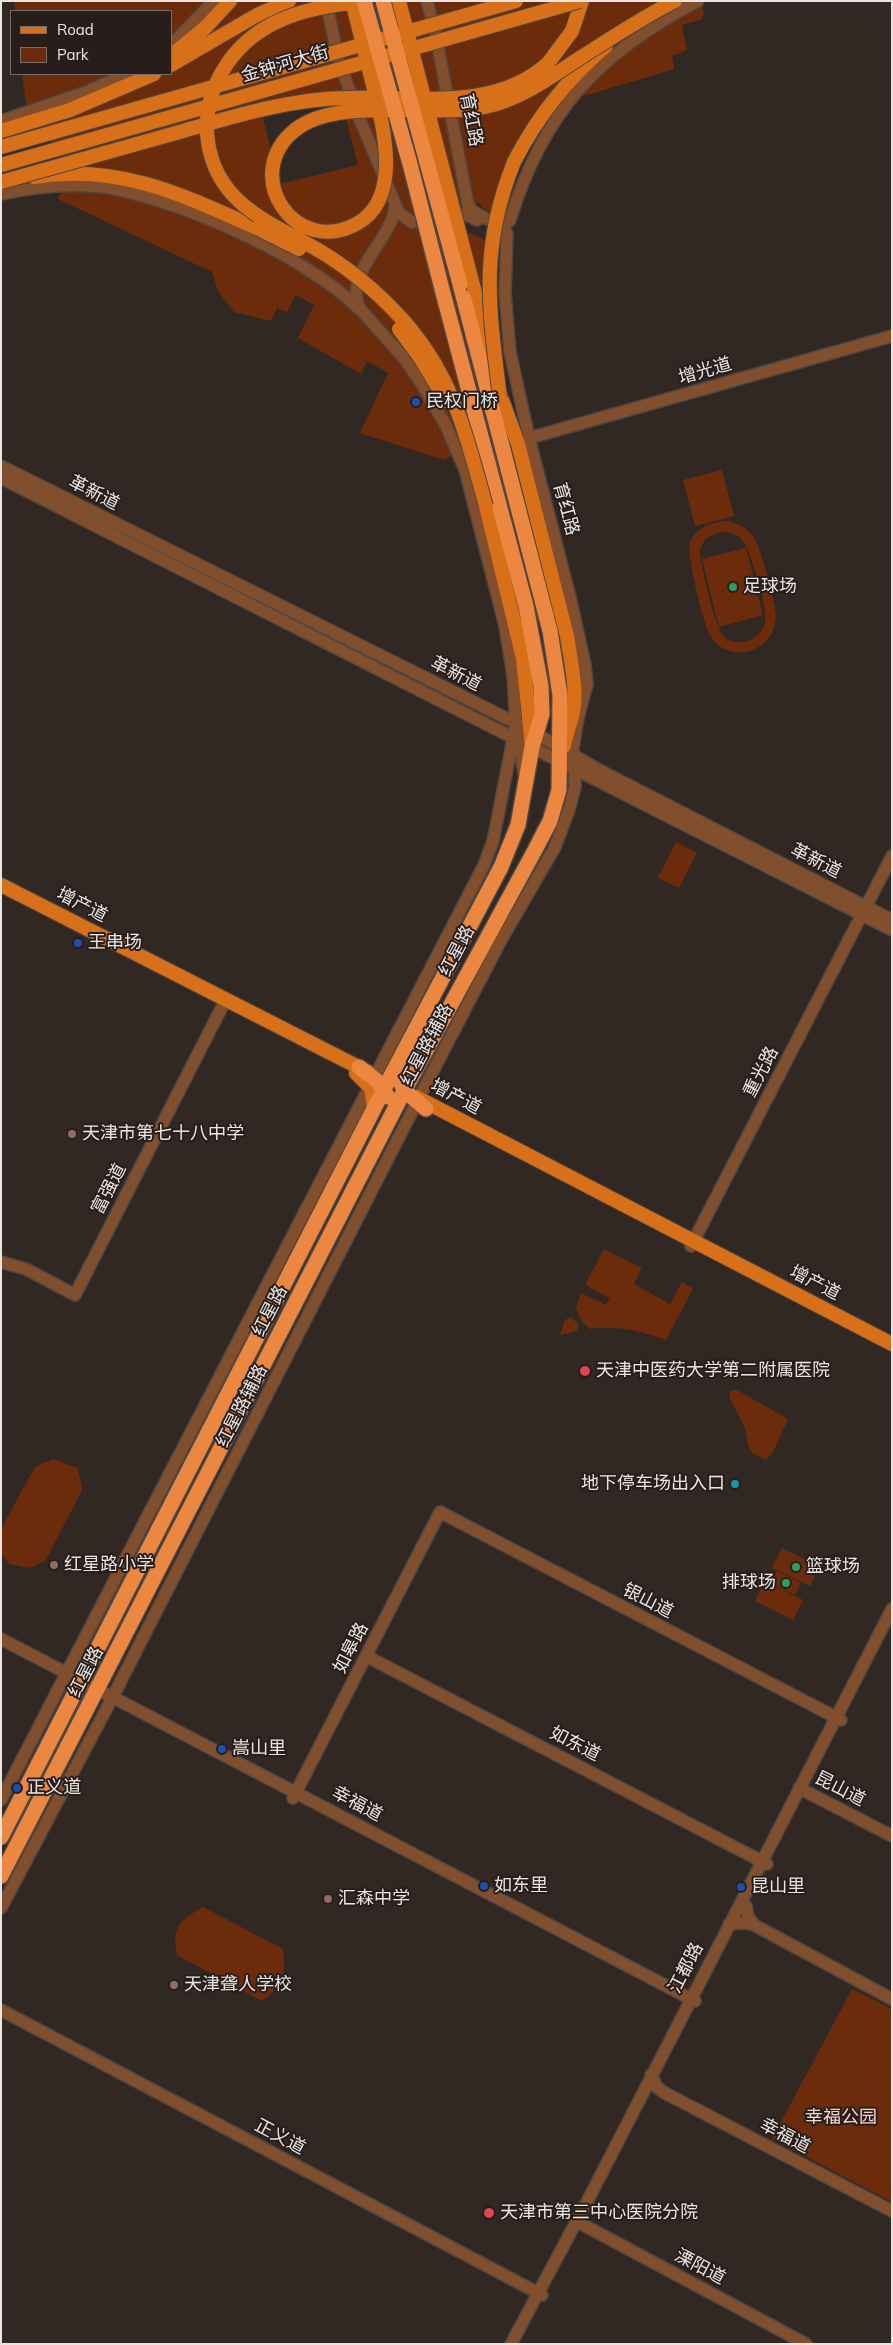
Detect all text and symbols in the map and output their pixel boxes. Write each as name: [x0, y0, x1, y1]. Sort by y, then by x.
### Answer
legend: [10, 10, 172, 75]
text: Road: [57, 20, 94, 39]
street label: 金钟河大街: [239, 41, 331, 87]
text: Park: [57, 45, 89, 64]
street label: 育红路: [455, 91, 487, 149]
street label: 增光道: [676, 353, 734, 389]
place label: 民权门桥: [426, 391, 498, 413]
marker: 民权门桥: [410, 396, 422, 408]
street label: 革新道: [65, 471, 123, 515]
street label: 育红路: [549, 480, 583, 538]
place label: 足球场: [743, 576, 797, 598]
marker: 足球场: [727, 581, 739, 593]
street label: 革新道: [427, 652, 485, 696]
street label: 革新道: [787, 839, 845, 883]
street label: 增产道: [53, 883, 111, 927]
street label: 红星路: [435, 922, 479, 980]
place label: 王串场: [88, 932, 142, 954]
marker: 王串场: [72, 937, 84, 949]
street label: 红星路辅路: [396, 1000, 458, 1090]
street label: 重光路: [739, 1043, 783, 1101]
street label: 增产道: [427, 1075, 485, 1119]
place label: 天津市第七十八中学: [82, 1123, 244, 1145]
marker: 天津市第七十八中学: [66, 1128, 78, 1140]
street label: 富强道: [87, 1160, 131, 1218]
street label: 增产道: [786, 1261, 844, 1305]
street label: 红星路: [248, 1282, 292, 1340]
place label: 天津中医药大学第二附属医院: [596, 1360, 830, 1382]
street label: 红星路辅路: [212, 1361, 272, 1451]
marker: 天津中医药大学第二附属医院: [578, 1364, 592, 1378]
place label: 地下停车场出入口: [581, 1473, 725, 1495]
marker: 地下停车场出入口: [729, 1478, 741, 1490]
place label: 红星路小学: [64, 1554, 154, 1576]
place label: 篮球场: [806, 1556, 860, 1578]
marker: 红星路小学: [48, 1559, 60, 1571]
marker: 篮球场: [790, 1561, 802, 1573]
place label: 排球场: [722, 1572, 776, 1594]
marker: 排球场: [780, 1577, 792, 1589]
street label: 银山道: [619, 1579, 677, 1623]
street label: 如皋路: [329, 1619, 373, 1677]
street label: 红星路: [64, 1643, 108, 1701]
street label: 如东道: [546, 1722, 604, 1766]
place label: 嵩山里: [232, 1738, 286, 1760]
marker: 嵩山里: [216, 1743, 228, 1755]
street label: 昆山道: [811, 1767, 869, 1811]
place label: 正义道: [27, 1777, 81, 1799]
marker: 正义道: [11, 1782, 23, 1794]
street label: 幸福道: [328, 1782, 386, 1826]
place label: 如东里: [494, 1875, 548, 1897]
place label: 昆山里: [751, 1876, 805, 1898]
marker: 如东里: [478, 1880, 490, 1892]
marker: 昆山里: [735, 1881, 747, 1893]
place label: 汇森中学: [338, 1888, 410, 1910]
marker: 汇森中学: [322, 1893, 334, 1905]
street label: 江都路: [664, 1939, 708, 1997]
place label: 天津聋人学校: [184, 1974, 292, 1996]
marker: 天津聋人学校: [168, 1979, 180, 1991]
park label: 幸福公园: [805, 2107, 877, 2129]
street label: 幸福道: [756, 2114, 814, 2158]
street label: 正义道: [251, 2115, 309, 2159]
place label: 天津市第三中心医院分院: [500, 2202, 698, 2224]
marker: 天津市第三中心医院分院: [482, 2206, 496, 2220]
street label: 溧阳道: [671, 2245, 729, 2289]

